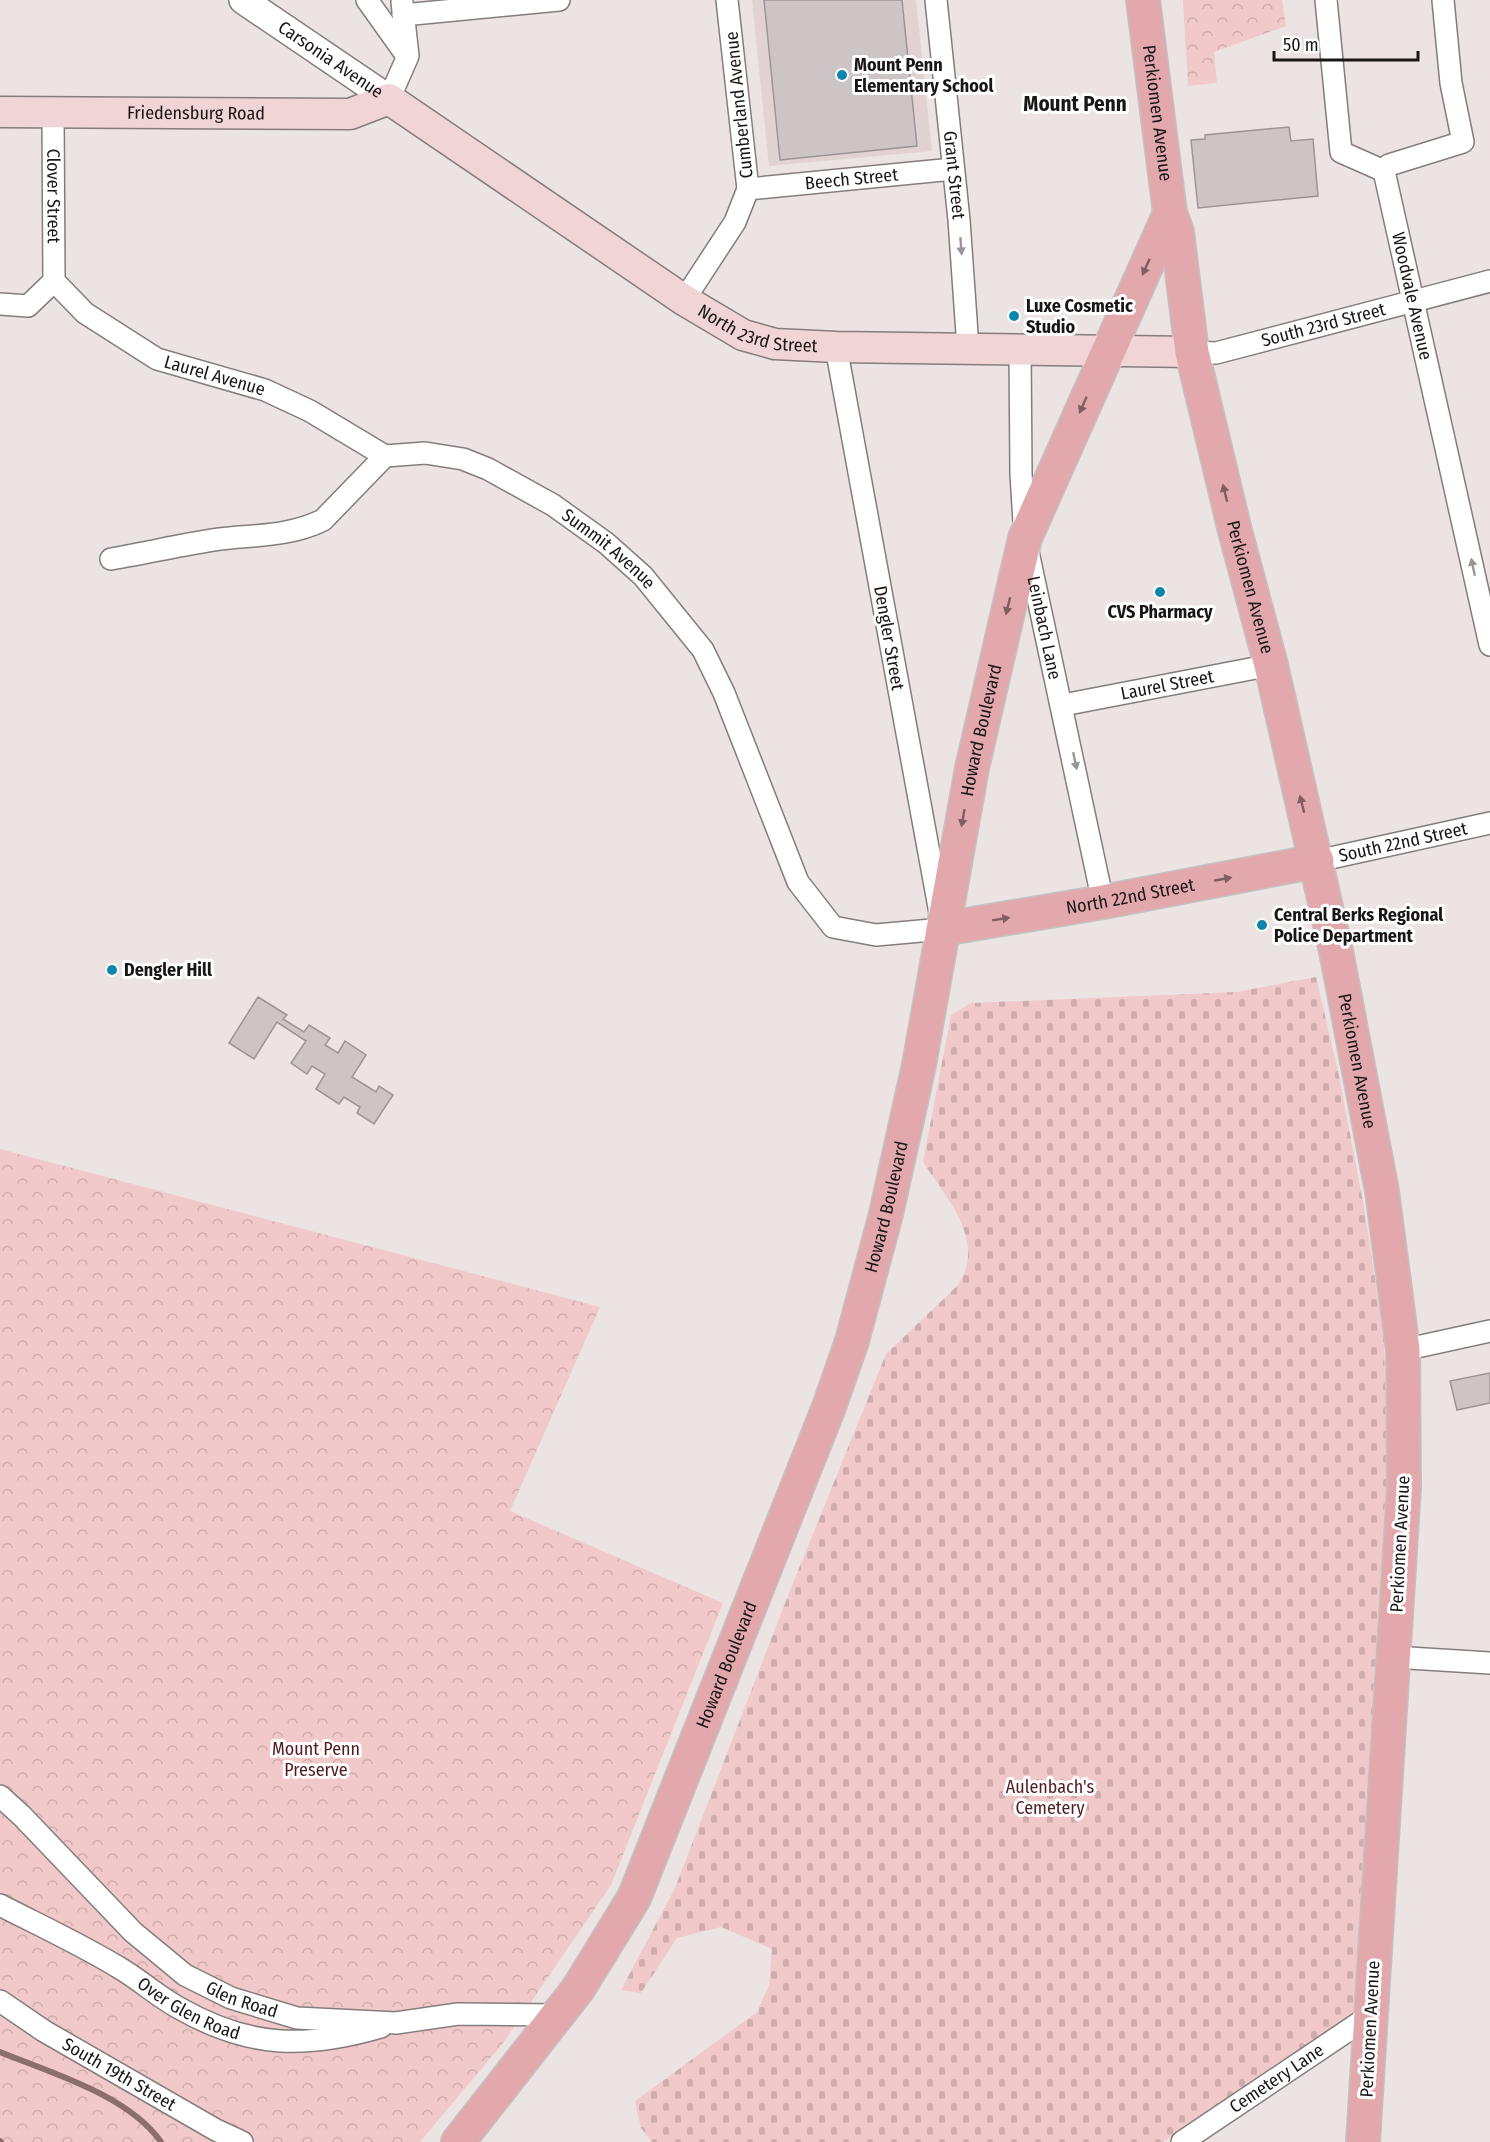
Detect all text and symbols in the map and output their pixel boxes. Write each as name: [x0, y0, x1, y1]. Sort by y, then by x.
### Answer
street label: Carsonia Avenue: [274, 16, 388, 103]
scale bar: [1274, 24, 1418, 62]
street label: Cumberland Avenue: [720, 30, 758, 180]
text: 50 m: [1283, 34, 1319, 56]
street label: Perkiomen Avenue: [1138, 44, 1177, 183]
place label: Mount Penn Elementary School: [854, 54, 993, 97]
marker: Mount Penn Elementary School: [835, 68, 849, 82]
district label: Mount Penn: [1023, 91, 1127, 117]
street label: Friedensburg Road: [127, 102, 265, 125]
street label: Grant Street: [939, 130, 970, 220]
street label: Clover Street: [42, 149, 65, 244]
street label: Beech Street: [804, 163, 899, 194]
street label: Woodvale Avenue: [1387, 230, 1437, 362]
one-way arrow: [956, 237, 966, 256]
one-way arrow: [1141, 258, 1150, 275]
place label: Luxe Cosmetic Studio: [1026, 295, 1133, 338]
street label: South 23rd Street: [1259, 298, 1388, 352]
street label: North 23rd Street: [694, 300, 818, 357]
marker: Luxe Cosmetic Studio: [1007, 309, 1021, 323]
street label: Laurel Avenue: [162, 351, 268, 400]
one-way arrow: [1079, 396, 1088, 413]
one-way arrow: [1220, 483, 1230, 502]
street label: Summit Avenue: [557, 504, 660, 593]
street label: Perkiomen Avenue: [1222, 518, 1278, 656]
one-way arrow: [1468, 558, 1477, 577]
street label: Leinbach Lane: [1022, 574, 1066, 682]
street label: Dengler Street: [869, 584, 909, 692]
marker: CVS Pharmacy: [1153, 585, 1167, 599]
one-way arrow: [1002, 597, 1012, 616]
place label: CVS Pharmacy: [1107, 601, 1213, 623]
street label: Howard Boulevard: [956, 662, 1007, 798]
street label: Laurel Street: [1119, 665, 1215, 705]
one-way arrow: [1070, 751, 1080, 770]
one-way arrow: [1297, 795, 1307, 813]
one-way arrow: [958, 808, 967, 827]
street label: South 22nd Street: [1337, 817, 1469, 867]
street label: North 22nd Street: [1064, 874, 1196, 919]
one-way arrow: [1213, 874, 1232, 883]
place label: Central Berks Regional Police Department: [1274, 904, 1443, 947]
one-way arrow: [992, 915, 1011, 924]
marker: Central Berks Regional Police Department: [1255, 918, 1269, 932]
place label: Dengler Hill: [124, 959, 212, 981]
marker: Dengler Hill: [105, 963, 119, 977]
street label: Perkiomen Avenue: [1333, 992, 1381, 1130]
street label: Howard Boulevard: [860, 1139, 913, 1275]
street label: Perkiomen Avenue: [1385, 1475, 1415, 1613]
street label: Howard Boulevard: [691, 1598, 762, 1732]
park label: Mount Penn Preserve: [272, 1738, 360, 1781]
park label: Aulenbach's Cemetery: [1006, 1776, 1094, 1819]
street label: Perkiomen Avenue: [1355, 1960, 1385, 2098]
street label: Over Glen Road: [133, 1972, 243, 2045]
street label: Glen Road: [202, 1976, 280, 2023]
street label: South 19th Street: [59, 2033, 180, 2116]
street label: Cemetery Lane: [1225, 2039, 1328, 2118]

